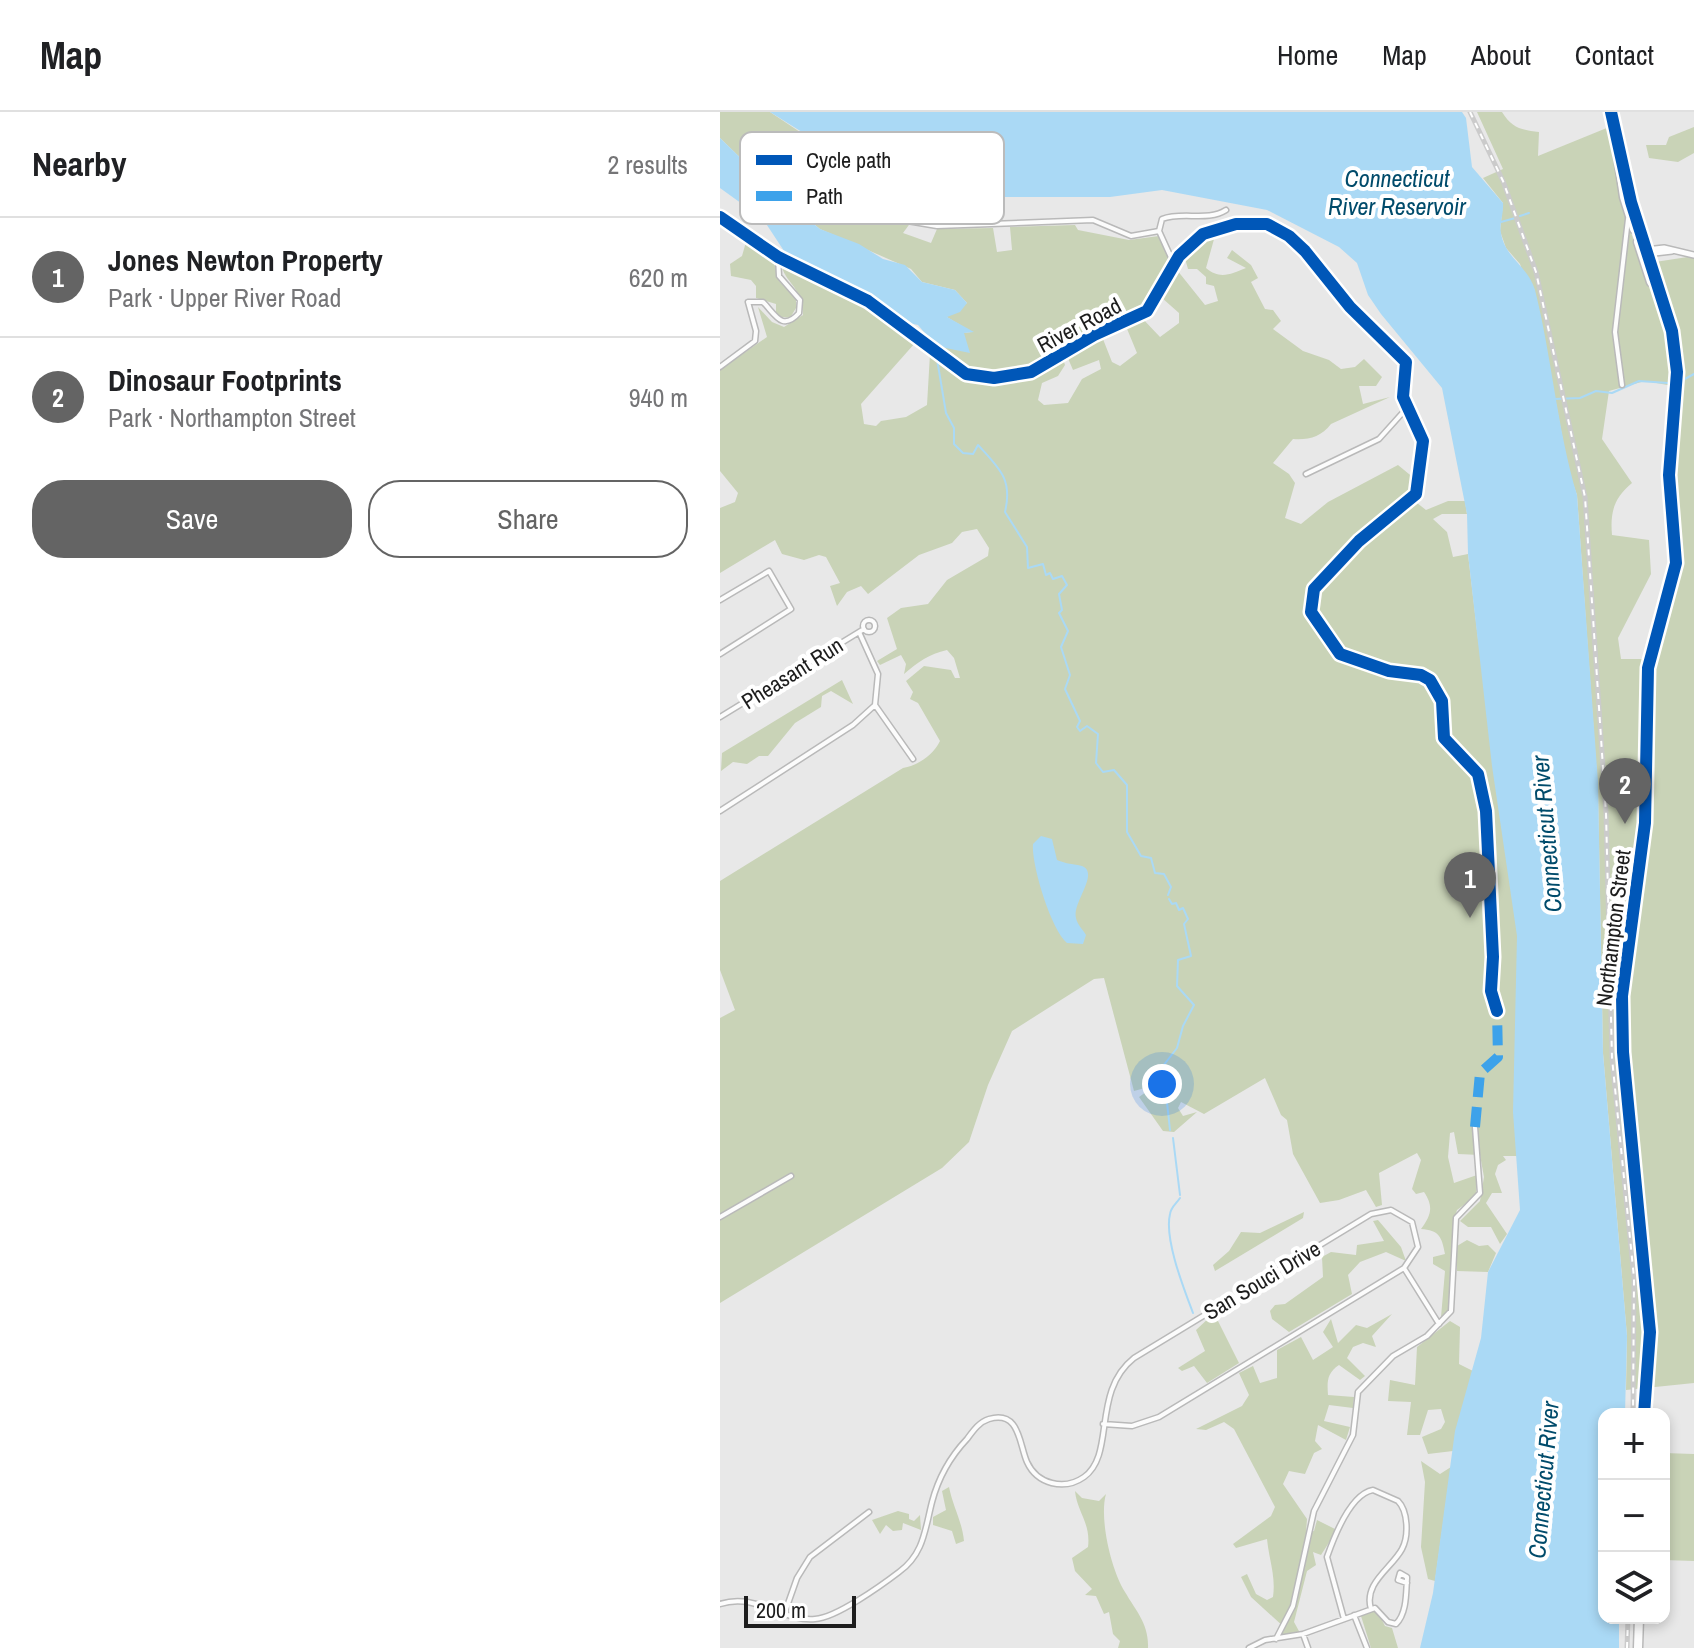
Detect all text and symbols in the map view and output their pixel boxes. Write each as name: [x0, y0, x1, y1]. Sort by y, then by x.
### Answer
text: Map: [40, 30, 102, 81]
text: Home: [1277, 36, 1338, 74]
text: Map: [1382, 36, 1427, 74]
text: About: [1471, 36, 1531, 74]
text: Contact: [1575, 36, 1654, 74]
legend: [740, 132, 1004, 224]
text: Nearby: [32, 141, 127, 187]
text: Cycle path: [806, 145, 891, 175]
text: 2 results: [607, 147, 688, 182]
water label: Connecticut River Reservoir: [1328, 162, 1467, 222]
text: Path: [806, 181, 843, 211]
text: Jones Newton Property: [108, 240, 383, 280]
text: 1: [52, 260, 64, 295]
text: 620 m: [629, 260, 688, 295]
text: Park · Upper River Road: [108, 280, 341, 315]
street label: River Road: [1032, 290, 1126, 360]
text: Dinosaur Footprints: [108, 360, 342, 400]
text: 2: [52, 380, 64, 415]
text: 940 m: [629, 380, 688, 415]
text: Park · Northampton Street: [108, 400, 356, 435]
button: Save: [32, 480, 352, 558]
button: Share: [368, 480, 688, 558]
street label: Pheasant Run: [736, 630, 848, 716]
water label: Connecticut River: [1523, 753, 1569, 914]
pin: 2: [1599, 758, 1651, 824]
street label: Northampton Street: [1589, 848, 1637, 1008]
pin: 1: [1444, 852, 1496, 918]
your location: [1142, 1064, 1182, 1104]
street label: San Souci Drive: [1198, 1233, 1326, 1327]
water label: Connecticut River: [1520, 1399, 1566, 1560]
map controls: [1598, 1408, 1670, 1624]
button: +: [1598, 1408, 1670, 1480]
button: −: [1598, 1480, 1670, 1552]
button: layers: [1598, 1552, 1670, 1624]
scale bar: [744, 1592, 856, 1628]
text: 200 m: [756, 1595, 806, 1625]

